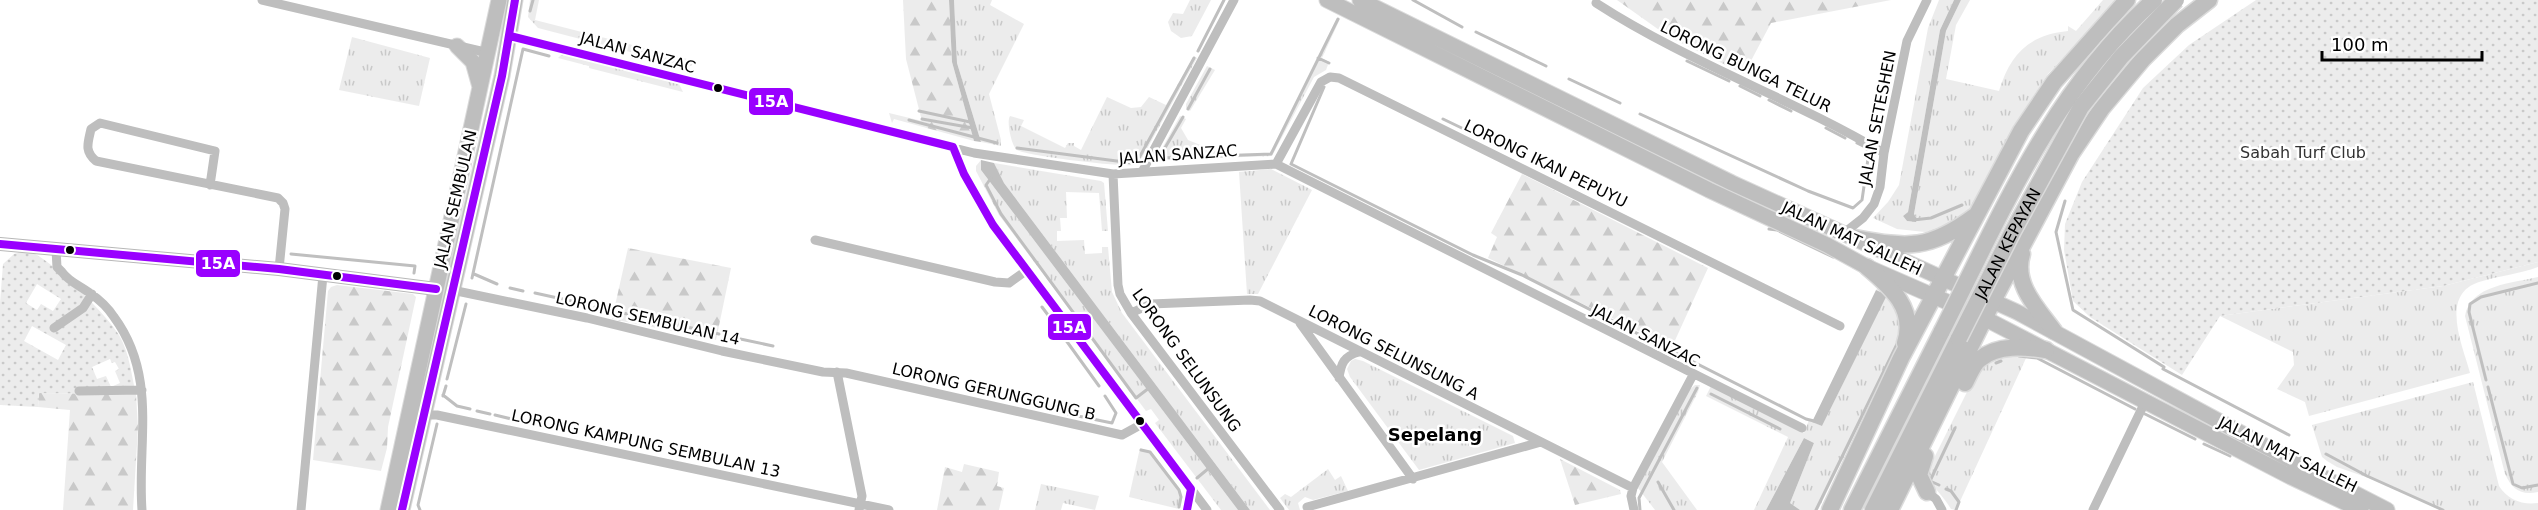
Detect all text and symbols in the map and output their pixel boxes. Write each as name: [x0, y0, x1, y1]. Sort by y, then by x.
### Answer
street label: LORONG BUNGA TELUR: [1657, 17, 1834, 116]
scale bar: [2322, 24, 2482, 62]
street label: JALAN SANZAC: [577, 28, 698, 77]
text: 100 m: [2331, 34, 2389, 55]
street label: JALAN SETESHEN: [1855, 49, 1900, 188]
unlabelled marker: [712, 82, 724, 94]
line badge: 15A: [748, 87, 794, 116]
text: 15A: [754, 92, 789, 111]
street label: LORONG IKAN PEPUYU: [1461, 116, 1631, 211]
street label: JALAN SEMBULAN: [430, 128, 481, 271]
street label: JALAN SANZAC: [1117, 141, 1238, 168]
park label: Sabah Turf Club: [2240, 143, 2366, 162]
street label: JALAN KEPAYAN: [1971, 185, 2045, 304]
street label: JALAN MAT SALLEH: [1778, 197, 1925, 279]
unlabelled marker: [64, 244, 76, 256]
line badge: 15A: [195, 249, 241, 278]
text: 15A: [201, 254, 236, 273]
unlabelled marker: [331, 270, 343, 282]
street label: LORONG SELUNSUNG: [1128, 285, 1245, 436]
street label: LORONG SEMBULAN 14: [554, 288, 742, 349]
street label: JALAN SANZAC: [1588, 300, 1703, 371]
street label: LORONG SELUNSUNG A: [1306, 301, 1482, 404]
line badge: 15A: [1047, 313, 1092, 341]
text: 15A: [1052, 318, 1087, 337]
street label: LORONG GERUNGGUNG B: [890, 359, 1098, 424]
street label: LORONG KAMPUNG SEMBULAN 13: [510, 406, 782, 481]
street label: JALAN MAT SALLEH: [2214, 412, 2360, 496]
unlabelled marker: [1134, 415, 1146, 427]
district label: Sepelang: [1388, 424, 1482, 445]

